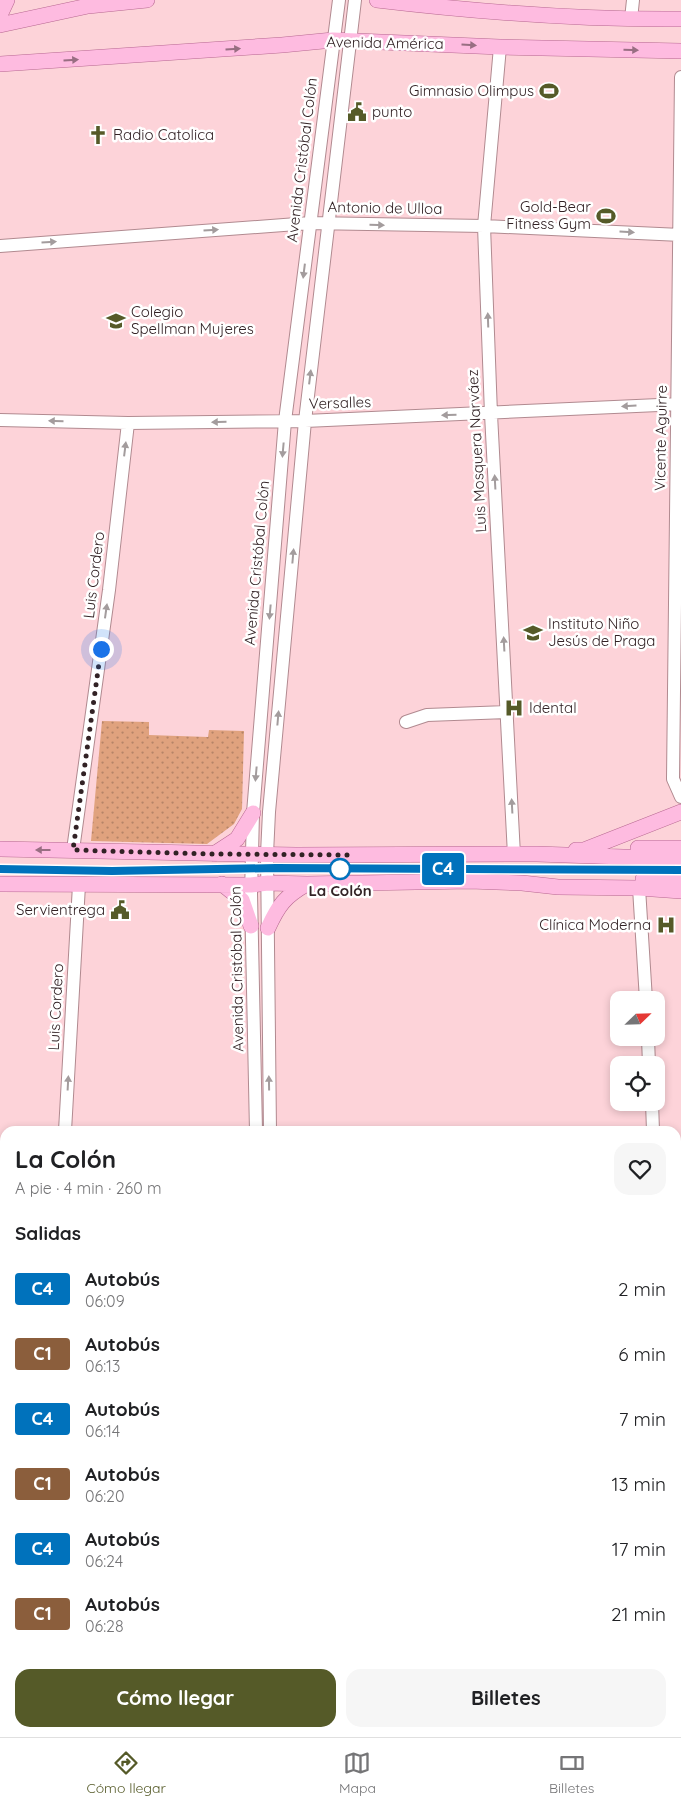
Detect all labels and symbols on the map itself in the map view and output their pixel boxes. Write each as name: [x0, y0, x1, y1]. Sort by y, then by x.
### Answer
street label: Avenida América: [326, 32, 444, 53]
one-way arrow: [461, 41, 477, 49]
one-way arrow: [225, 44, 241, 52]
one-way arrow: [623, 46, 639, 54]
one-way arrow: [63, 55, 79, 63]
street label: Avenida Cristóbal Colón: [282, 77, 321, 243]
sports icon: Gimnasio Olimpus: [538, 80, 560, 102]
place label: Gimnasio Olimpus: [409, 81, 534, 100]
public building icon: punto: [346, 101, 368, 123]
place label: punto: [372, 102, 412, 121]
church icon: Radio Catolica: [87, 124, 109, 146]
place label: Radio Catolica: [113, 125, 214, 144]
street label: Antonio de Ulloa: [327, 197, 443, 218]
place label: Gold-Bear Fitness Gym: [506, 197, 591, 233]
sports icon: Gold-Bear Fitness Gym: [595, 205, 617, 227]
one-way arrow: [369, 221, 385, 229]
one-way arrow: [203, 226, 219, 234]
one-way arrow: [619, 229, 635, 237]
one-way arrow: [41, 238, 57, 246]
one-way arrow: [300, 264, 308, 280]
place label: Colegio Spellman Mujeres: [131, 302, 254, 338]
school or university icon: Colegio Spellman Mujeres: [105, 310, 127, 332]
one-way arrow: [483, 311, 491, 327]
one-way arrow: [306, 369, 314, 385]
street label: Luis Mosquera Narváez: [463, 369, 490, 533]
street label: Vicente Aguirre: [650, 385, 671, 491]
street label: Versalles: [308, 392, 371, 413]
one-way arrow: [621, 403, 637, 411]
one-way arrow: [441, 412, 457, 420]
one-way arrow: [48, 417, 64, 425]
one-way arrow: [211, 418, 227, 426]
one-way arrow: [121, 441, 129, 457]
one-way arrow: [278, 442, 286, 458]
one-way arrow: [490, 474, 498, 490]
street label: Avenida Cristóbal Colón: [240, 480, 273, 646]
street label: Luis Cordero: [79, 530, 108, 619]
one-way arrow: [289, 548, 297, 564]
one-way arrow: [102, 602, 110, 618]
one-way arrow: [265, 604, 273, 620]
place label: Instituto Niño Jesús de Praga: [548, 614, 655, 650]
school or university icon: Instituto Niño Jesús de Praga: [522, 622, 544, 644]
one-way arrow: [499, 636, 507, 652]
your location: [89, 637, 114, 662]
hospital icon: Idental: [503, 697, 525, 719]
place label: Idental: [529, 698, 577, 717]
one-way arrow: [274, 710, 282, 726]
one-way arrow: [252, 766, 260, 782]
one-way arrow: [507, 798, 515, 814]
one-way arrow: [34, 846, 50, 854]
line badge: C4: [420, 853, 466, 885]
marker: La Colón: [329, 858, 351, 880]
place label: La Colón: [308, 881, 372, 900]
street label: Avenida Cristóbal Colón: [226, 886, 247, 1052]
public building icon: Servientrega: [109, 899, 131, 921]
place label: Servientrega: [16, 900, 105, 919]
hospital icon: Clínica Moderna: [655, 914, 677, 936]
place label: Clínica Moderna: [539, 915, 651, 934]
street label: Luis Cordero: [44, 963, 67, 1051]
north arrow: [610, 991, 665, 1046]
one-way arrow: [64, 1074, 72, 1090]
one-way arrow: [265, 1074, 273, 1090]

